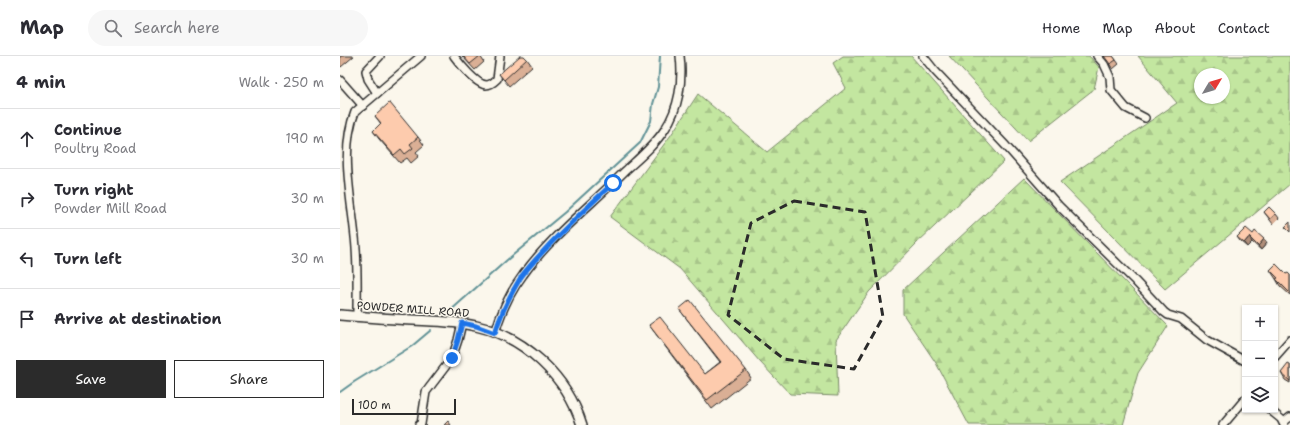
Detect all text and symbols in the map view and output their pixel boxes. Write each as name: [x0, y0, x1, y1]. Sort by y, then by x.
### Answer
search box: [88, 10, 368, 46]
text: Map: [20, 15, 64, 40]
icon: search: [102, 17, 124, 39]
text: Search here: [134, 18, 220, 38]
text: Home: [1042, 19, 1081, 37]
text: Map: [1103, 19, 1133, 37]
text: About: [1155, 19, 1196, 37]
text: Contact: [1218, 19, 1270, 37]
north arrow: [1194, 68, 1230, 104]
text: 4 min: [16, 71, 66, 93]
text: Walk · 250 m: [239, 74, 324, 91]
text: Continue: [54, 120, 122, 140]
icon: ahead: [16, 128, 38, 150]
text: 190 m: [285, 130, 324, 147]
text: Poultry Road: [54, 140, 136, 157]
route start: [604, 174, 622, 192]
text: Turn right: [54, 180, 134, 200]
icon: right: [16, 188, 38, 210]
text: 30 m: [290, 190, 324, 207]
text: Powder Mill Road: [54, 200, 167, 217]
icon: left: [16, 248, 38, 270]
text: Turn left: [54, 249, 122, 269]
text: 30 m: [290, 250, 324, 267]
street label: POWDER MILL ROAD: [356, 298, 470, 321]
map controls: [1242, 305, 1278, 413]
button: +: [1242, 305, 1278, 341]
icon: arrive: [16, 308, 38, 330]
text: Arrive at destination: [54, 309, 222, 329]
button: −: [1242, 341, 1278, 377]
route end: [443, 349, 461, 367]
button: Save: [16, 360, 166, 398]
button: Share: [174, 360, 324, 398]
button: layers: [1242, 377, 1278, 413]
scale bar: [352, 397, 456, 416]
text: 100 m: [358, 398, 391, 413]

